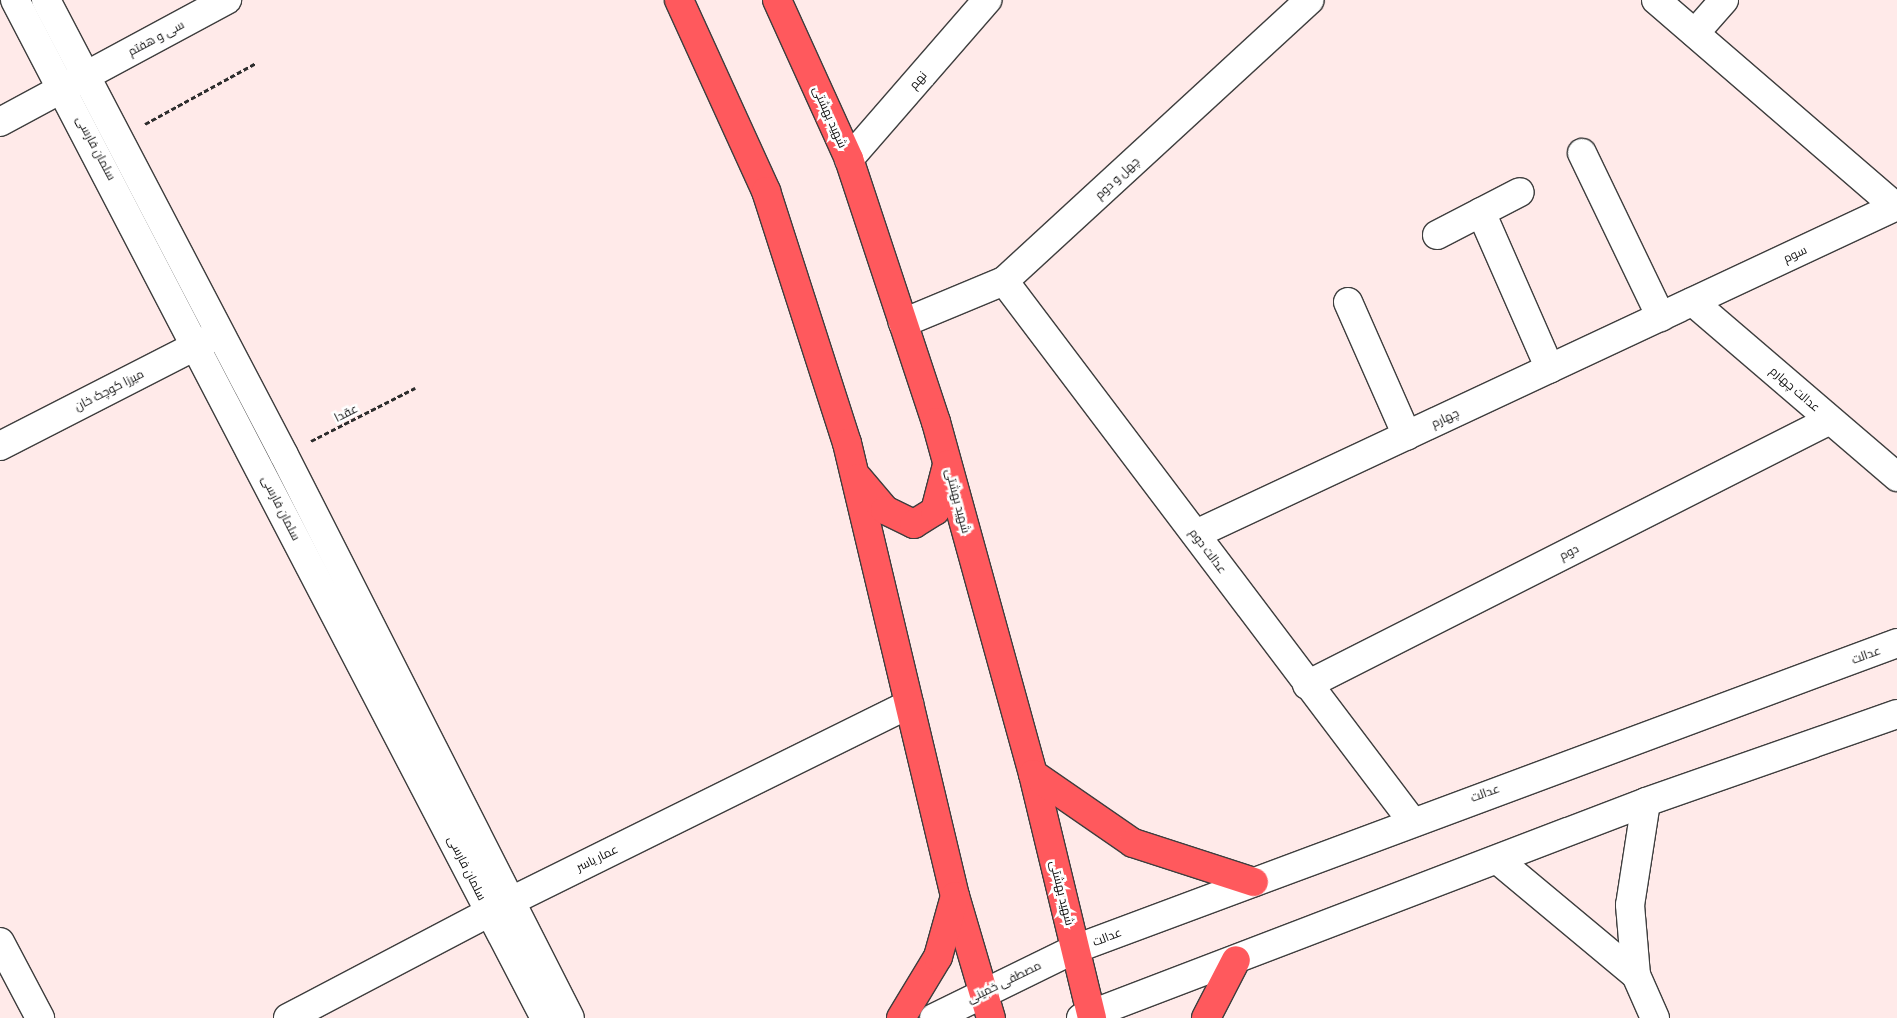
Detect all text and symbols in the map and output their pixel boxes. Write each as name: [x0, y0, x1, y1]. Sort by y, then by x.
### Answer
street label: سی و هفتم: [126, 17, 186, 59]
street label: نهم: [906, 68, 930, 92]
street label: شهید بهشتی: [810, 84, 850, 150]
street label: سلمان فارسی: [73, 113, 119, 183]
street label: چهل و دوم: [1092, 154, 1142, 202]
street label: سوم: [1781, 242, 1809, 266]
street label: عدالت چهارم: [1767, 363, 1823, 415]
street label: میرزا کوچک خان: [72, 366, 146, 414]
street label: عقدا: [332, 401, 360, 425]
street label: چهارم: [1429, 405, 1461, 431]
street label: شهید بهشتی: [942, 467, 974, 535]
street label: سلمان فارسی: [259, 473, 303, 543]
street label: عدالت دوم: [1186, 526, 1230, 576]
street label: دوم: [1557, 541, 1581, 563]
street label: عدالت: [1850, 643, 1882, 667]
street label: عدالت: [1469, 781, 1501, 805]
street label: سلمان فارسی: [445, 833, 489, 903]
street label: عمار یاسر: [574, 842, 620, 874]
street label: شهید بهشتی: [1047, 859, 1077, 927]
street label: عدالت: [1090, 925, 1124, 949]
street label: مصطفی خمینی: [965, 958, 1043, 1006]

